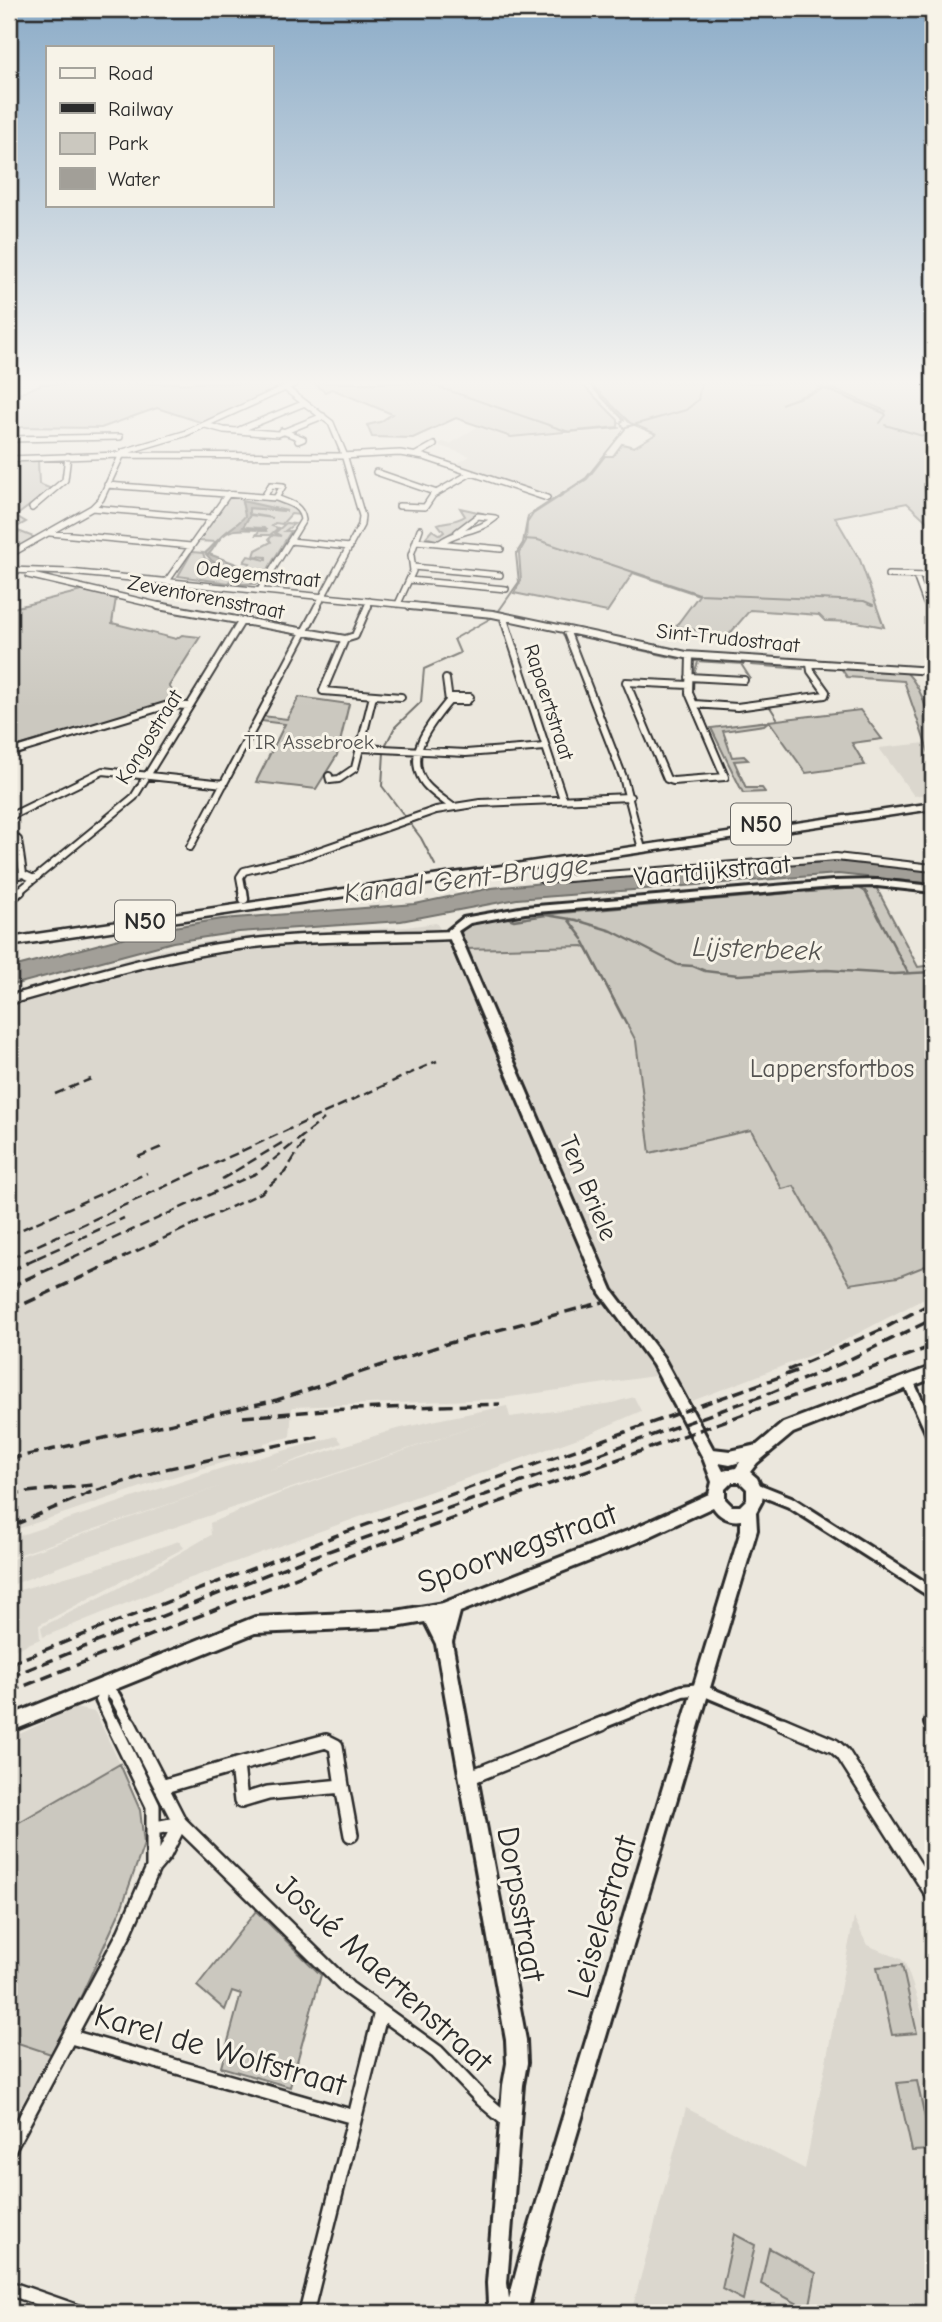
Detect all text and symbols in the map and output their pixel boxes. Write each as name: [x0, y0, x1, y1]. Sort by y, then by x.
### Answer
legend: [46, 46, 273, 206]
text: Road: [108, 61, 153, 85]
text: Railway: [108, 97, 173, 121]
text: Park: [108, 131, 148, 155]
text: Water: [108, 167, 161, 191]
street label: Odegemstraat: [195, 556, 322, 593]
street label: Zeventorensstraat: [126, 570, 287, 624]
street label: Sint-Trudostraat: [655, 619, 802, 658]
street label: Rapaertstraat: [519, 641, 579, 764]
street label: Kongostraat: [110, 684, 188, 789]
park label: TIR Assebroek: [244, 730, 374, 754]
road number: N50: [731, 804, 791, 844]
water label: Kanaal Gent-Brugge: [342, 848, 590, 910]
street label: Vaartdijkstraat: [632, 849, 793, 893]
road number: N50: [115, 901, 175, 942]
water label: Lijsterbeek: [692, 931, 823, 967]
park label: Lappersfortbos: [750, 1054, 914, 1084]
street label: Ten Briele: [552, 1131, 624, 1245]
street label: Spoorwegstraat: [412, 1495, 623, 1601]
street label: Dorpsstraat: [489, 1824, 553, 1985]
street label: Leiselestraat: [560, 1831, 644, 2003]
street label: Josué Maertenstraat: [268, 1866, 500, 2080]
street label: Karel de Wolfstraat: [90, 1996, 351, 2104]

